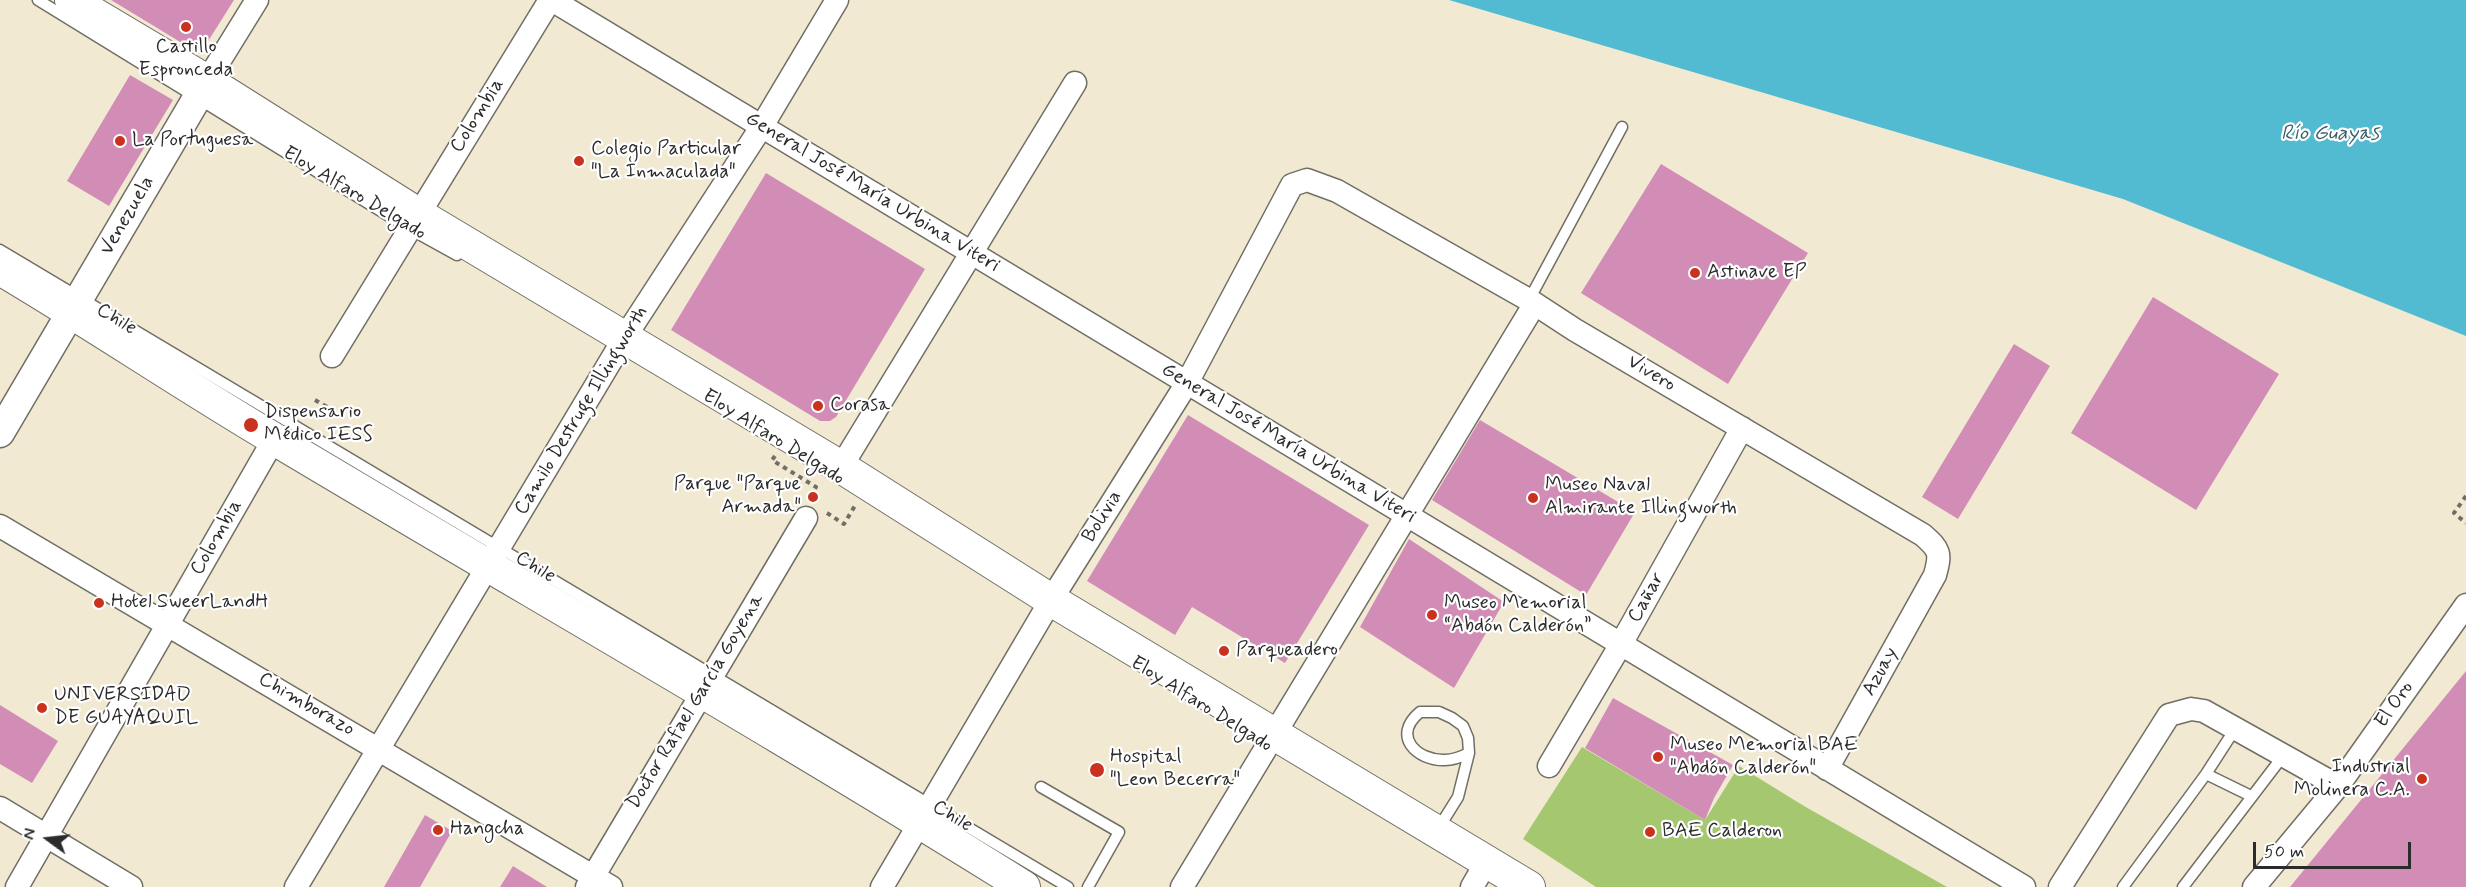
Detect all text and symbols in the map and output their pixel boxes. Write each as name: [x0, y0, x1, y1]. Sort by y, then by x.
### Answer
marker: Castillo Espronceda: [179, 20, 193, 34]
place label: Castillo Espronceda: [139, 36, 233, 83]
street label: Colombia: [446, 74, 510, 158]
street label: General José María Urbina Viteri: [740, 107, 1004, 279]
water label: Río Guayas: [2281, 122, 2379, 148]
place label: La Portuguesa: [132, 129, 253, 153]
marker: La Portuguesa: [113, 134, 127, 148]
place label: Colegio Particular "La Inmaculada": [591, 138, 741, 185]
street label: Eloy Alfaro Delgado: [278, 142, 430, 246]
marker: Colegio Particular "La Inmaculada": [572, 154, 586, 168]
street label: Venezuela: [96, 172, 160, 260]
place label: Astinave EP: [1707, 261, 1806, 285]
marker: Astinave EP: [1688, 266, 1702, 280]
street label: Chile: [91, 299, 141, 341]
street label: Camilo Destruge Illingworth: [510, 302, 654, 520]
street label: Vivero: [1622, 350, 1680, 398]
street label: General José María Urbina Viteri: [1156, 358, 1420, 530]
street label: Eloy Alfaro Delgado: [698, 385, 848, 491]
place label: Corasa: [830, 394, 890, 418]
marker: Corasa: [811, 399, 825, 413]
place label: Dispensario Médico IESS: [264, 401, 373, 448]
marker: Dispensario Médico IESS: [242, 416, 260, 434]
place label: Parque "Parque Armada": [674, 473, 801, 520]
place label: Museo Naval Almirante Illingworth: [1545, 474, 1737, 521]
street label: Bolivia: [1078, 487, 1128, 547]
marker: Parque "Parque Armada": [806, 490, 820, 504]
marker: Museo Naval Almirante Illingworth: [1526, 491, 1540, 505]
street label: Colombia: [186, 496, 248, 580]
street label: Chile: [510, 547, 560, 589]
street label: Cañar: [1623, 569, 1671, 627]
street label: Doctor Rafael García Goyena: [622, 590, 770, 814]
place label: Hotel SweerLandH: [111, 591, 268, 615]
place label: Museo Memorial “Abdón Calderón”: [1444, 592, 1592, 639]
marker: Hotel SweerLandH: [92, 596, 106, 610]
marker: Museo Memorial “Abdón Calderón”: [1425, 608, 1439, 622]
place label: Parqueadero: [1236, 639, 1338, 663]
street label: Azuay: [1858, 643, 1904, 701]
marker: Parqueadero: [1217, 644, 1231, 658]
street label: Eloy Alfaro Delgado: [1126, 652, 1276, 758]
street label: Chimborazo: [254, 668, 358, 742]
street label: El Oro: [2370, 677, 2420, 733]
place label: UNIVERSIDAD DE GUAYAQUIL: [54, 684, 198, 731]
marker: UNIVERSIDAD DE GUAYAQUIL: [35, 701, 49, 715]
place label: Museo Memorial BAE "Abdón Calderón": [1670, 734, 1858, 781]
place label: Hospital "Leon Becerra": [1110, 746, 1240, 793]
marker: Museo Memorial BAE "Abdón Calderón": [1651, 750, 1665, 764]
place label: Industrial Molinera C.A.: [2294, 756, 2410, 803]
marker: Hospital "Leon Becerra": [1088, 761, 1106, 779]
marker: Industrial Molinera C.A.: [2415, 772, 2429, 786]
street label: Chile: [927, 796, 977, 838]
north arrow: [18, 809, 78, 869]
place label: Hangcha: [450, 818, 524, 842]
place label: BAE Calderon: [1662, 820, 1782, 844]
marker: Hangcha: [431, 823, 445, 837]
marker: BAE Calderon: [1643, 825, 1657, 839]
text: N: [19, 826, 42, 842]
scale bar: [2256, 830, 2414, 868]
text: 50 m: [2264, 840, 2304, 864]

